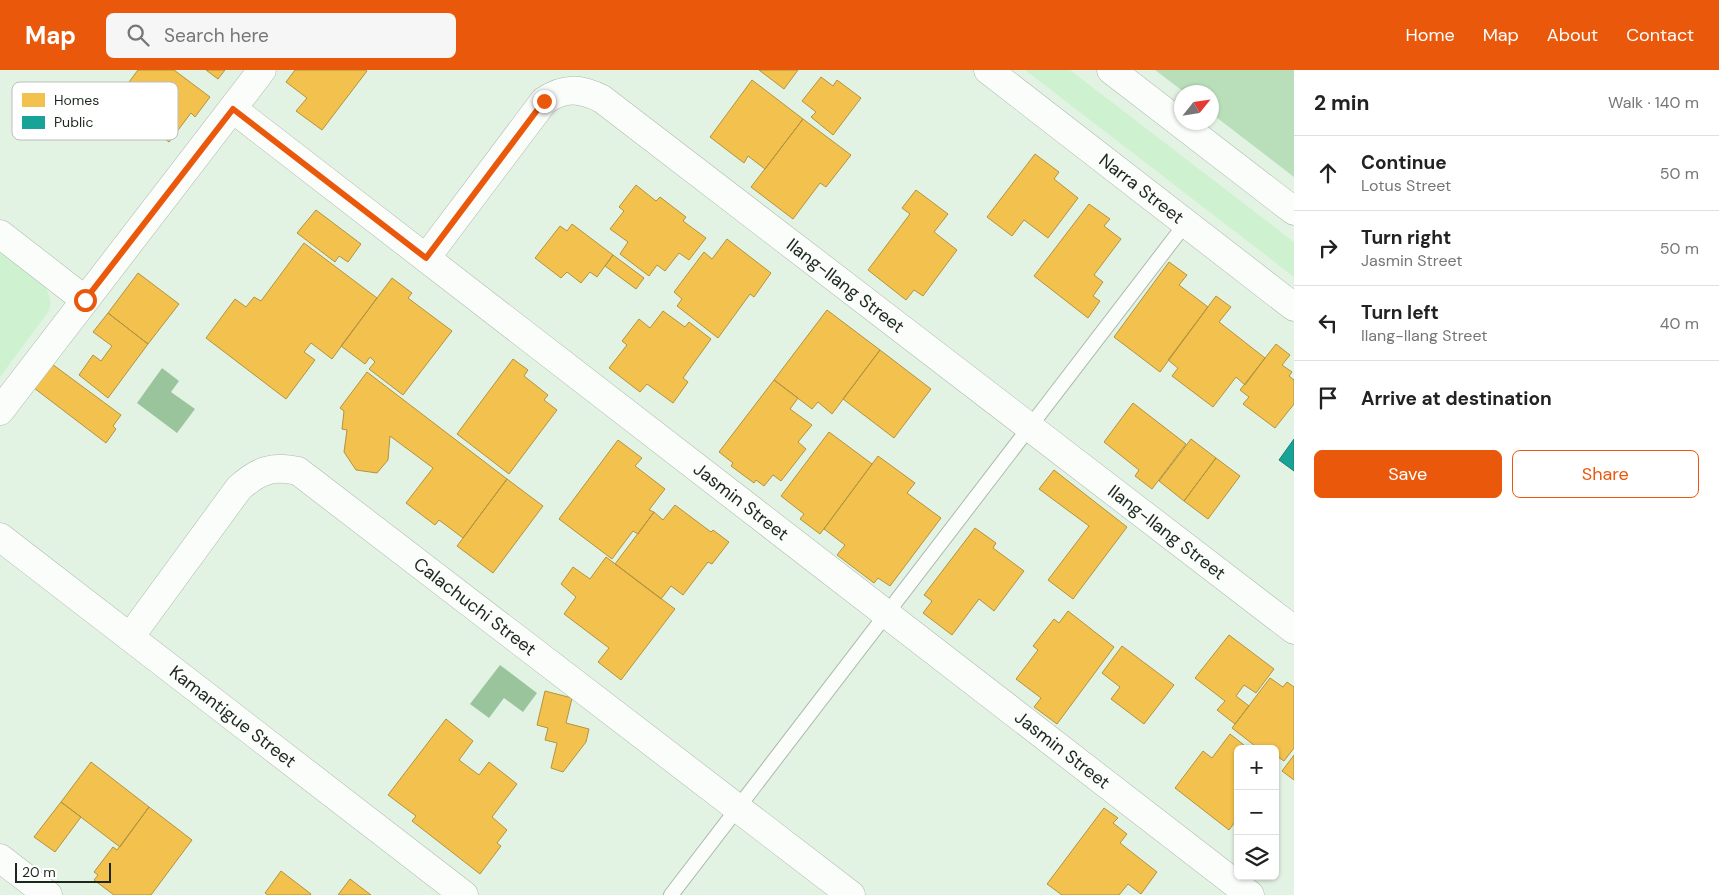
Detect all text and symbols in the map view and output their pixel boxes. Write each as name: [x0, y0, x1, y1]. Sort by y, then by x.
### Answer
search box: [106, 13, 456, 58]
text: Map: [25, 20, 76, 51]
icon: search: [124, 21, 152, 49]
text: Search here: [164, 23, 269, 48]
text: Home: [1405, 23, 1455, 47]
text: Map: [1483, 23, 1519, 47]
text: About: [1547, 23, 1598, 47]
text: Contact: [1626, 23, 1694, 47]
legend: [12, 82, 178, 140]
north arrow: [1174, 85, 1219, 130]
text: 2 min: [1314, 89, 1370, 117]
route end: [533, 90, 556, 113]
text: Homes: [54, 91, 99, 109]
text: Walk · 140 m: [1608, 92, 1699, 113]
text: Public: [54, 113, 93, 131]
street label: Narra Street: [1094, 148, 1189, 229]
text: Continue: [1361, 150, 1447, 175]
icon: ahead: [1314, 159, 1342, 187]
text: 50 m: [1660, 163, 1699, 184]
text: Lotus Street: [1361, 175, 1451, 196]
text: Turn right: [1361, 225, 1451, 250]
street label: Ilang-Ilang Street: [782, 233, 909, 339]
icon: right: [1314, 234, 1342, 262]
text: 50 m: [1660, 238, 1699, 259]
text: Jasmin Street: [1361, 250, 1463, 271]
route start: [74, 289, 97, 312]
text: Turn left: [1361, 300, 1439, 325]
icon: left: [1314, 309, 1342, 337]
text: 40 m: [1660, 313, 1699, 334]
text: Ilang-Ilang Street: [1361, 325, 1488, 346]
icon: arrive: [1314, 384, 1342, 412]
text: Arrive at destination: [1361, 386, 1552, 411]
button: Save: [1314, 450, 1502, 498]
button: Share: [1512, 450, 1699, 498]
street label: Jasmin Street: [688, 457, 794, 546]
street label: Ilang-Ilang Street: [1103, 479, 1231, 585]
street label: Calachuchi Street: [409, 552, 541, 661]
street label: Kamantigue Street: [164, 660, 301, 773]
street label: Jasmin Street: [1010, 705, 1115, 794]
map controls: [1234, 745, 1279, 880]
button: +: [1234, 745, 1279, 790]
button: −: [1234, 790, 1279, 835]
button: layers: [1234, 835, 1279, 880]
scale bar: [15, 860, 111, 883]
text: 20 m: [22, 863, 56, 881]

